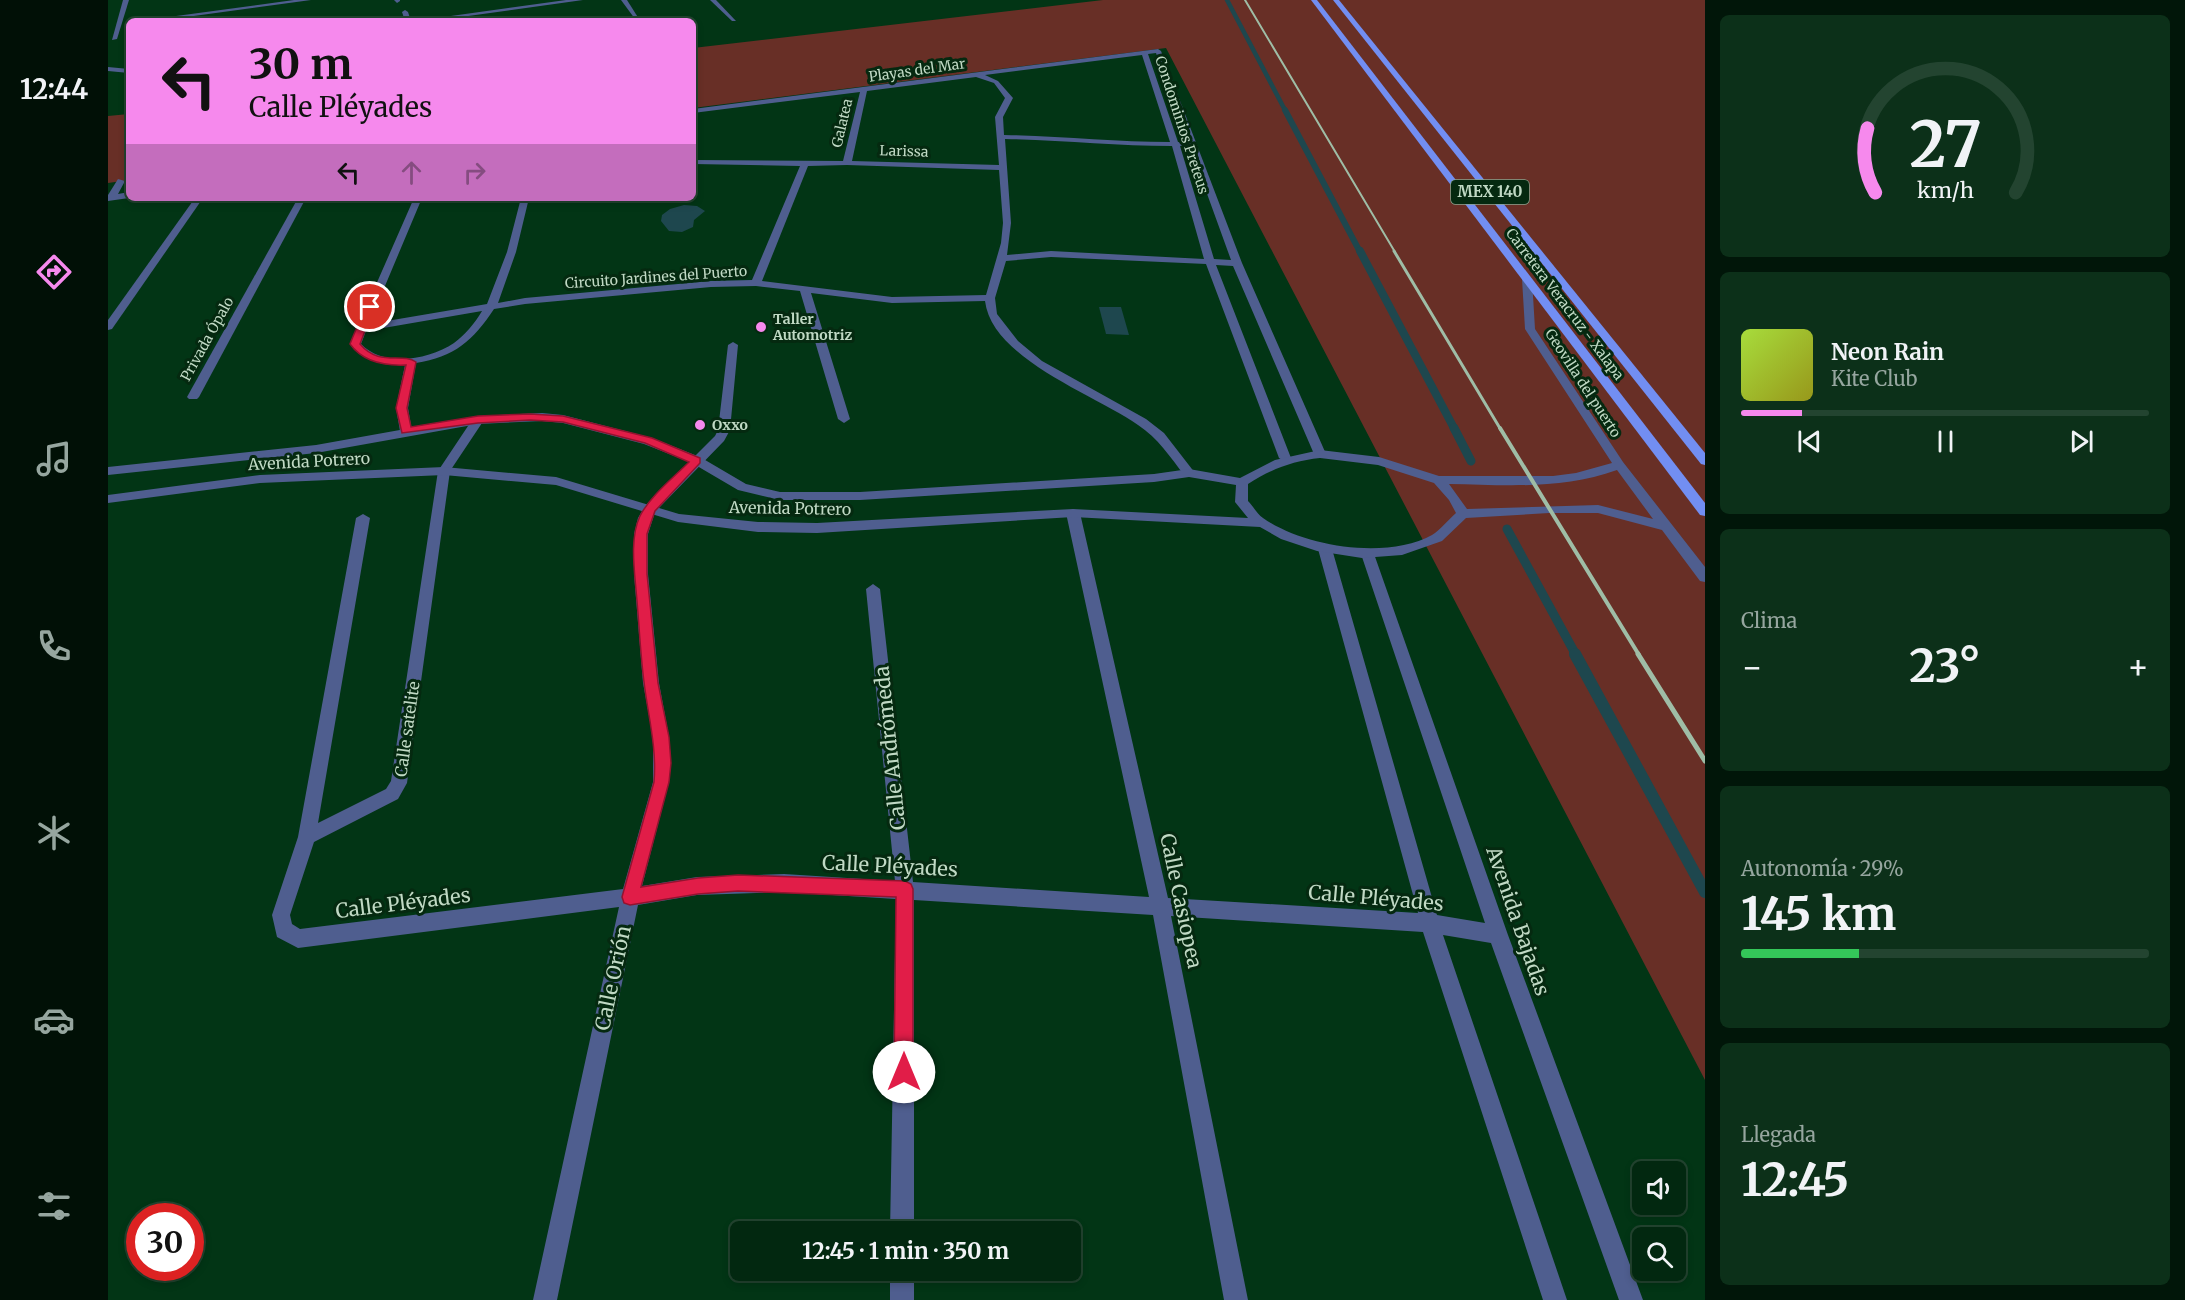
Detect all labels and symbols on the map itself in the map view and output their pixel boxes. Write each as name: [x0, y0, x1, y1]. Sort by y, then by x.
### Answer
street label: Playas del Mar: [868, 54, 966, 86]
street label: Condominios Preteus: [1151, 54, 1213, 196]
street label: Galatea: [828, 96, 856, 149]
street label: Larissa: [879, 141, 929, 161]
road number: MEX 140: [1451, 180, 1529, 204]
street label: Carretera Veracruz - Xalapa: [1502, 225, 1628, 384]
street label: Circuito Jardines del Puerto: [564, 262, 748, 292]
pin: [344, 281, 395, 332]
street label: Privada Ópalo: [176, 294, 238, 384]
place label: Taller Automotriz: [772, 310, 853, 344]
marker: Taller Automotriz: [754, 320, 768, 334]
street label: Geovilla del puerto: [1541, 325, 1625, 441]
place label: Oxxo: [712, 416, 748, 434]
marker: Oxxo: [693, 418, 707, 432]
street label: Avenida Potrero: [246, 448, 371, 474]
street label: Avenida Potrero: [728, 497, 851, 519]
street label: Calle Andrómeda: [868, 665, 911, 831]
street label: Calle satelite: [390, 680, 424, 778]
street label: Calle Casiopea: [1155, 831, 1208, 971]
street label: Avenida Bajadas: [1481, 842, 1556, 999]
street label: Calle Pléyades: [822, 849, 958, 882]
street label: Calle Pléyades: [1307, 879, 1445, 916]
street label: Calle Pléyades: [334, 882, 472, 923]
street label: Calle Orión: [589, 923, 636, 1033]
position arrow: [872, 1040, 936, 1104]
speed limit sign: 30: [126, 1203, 204, 1281]

